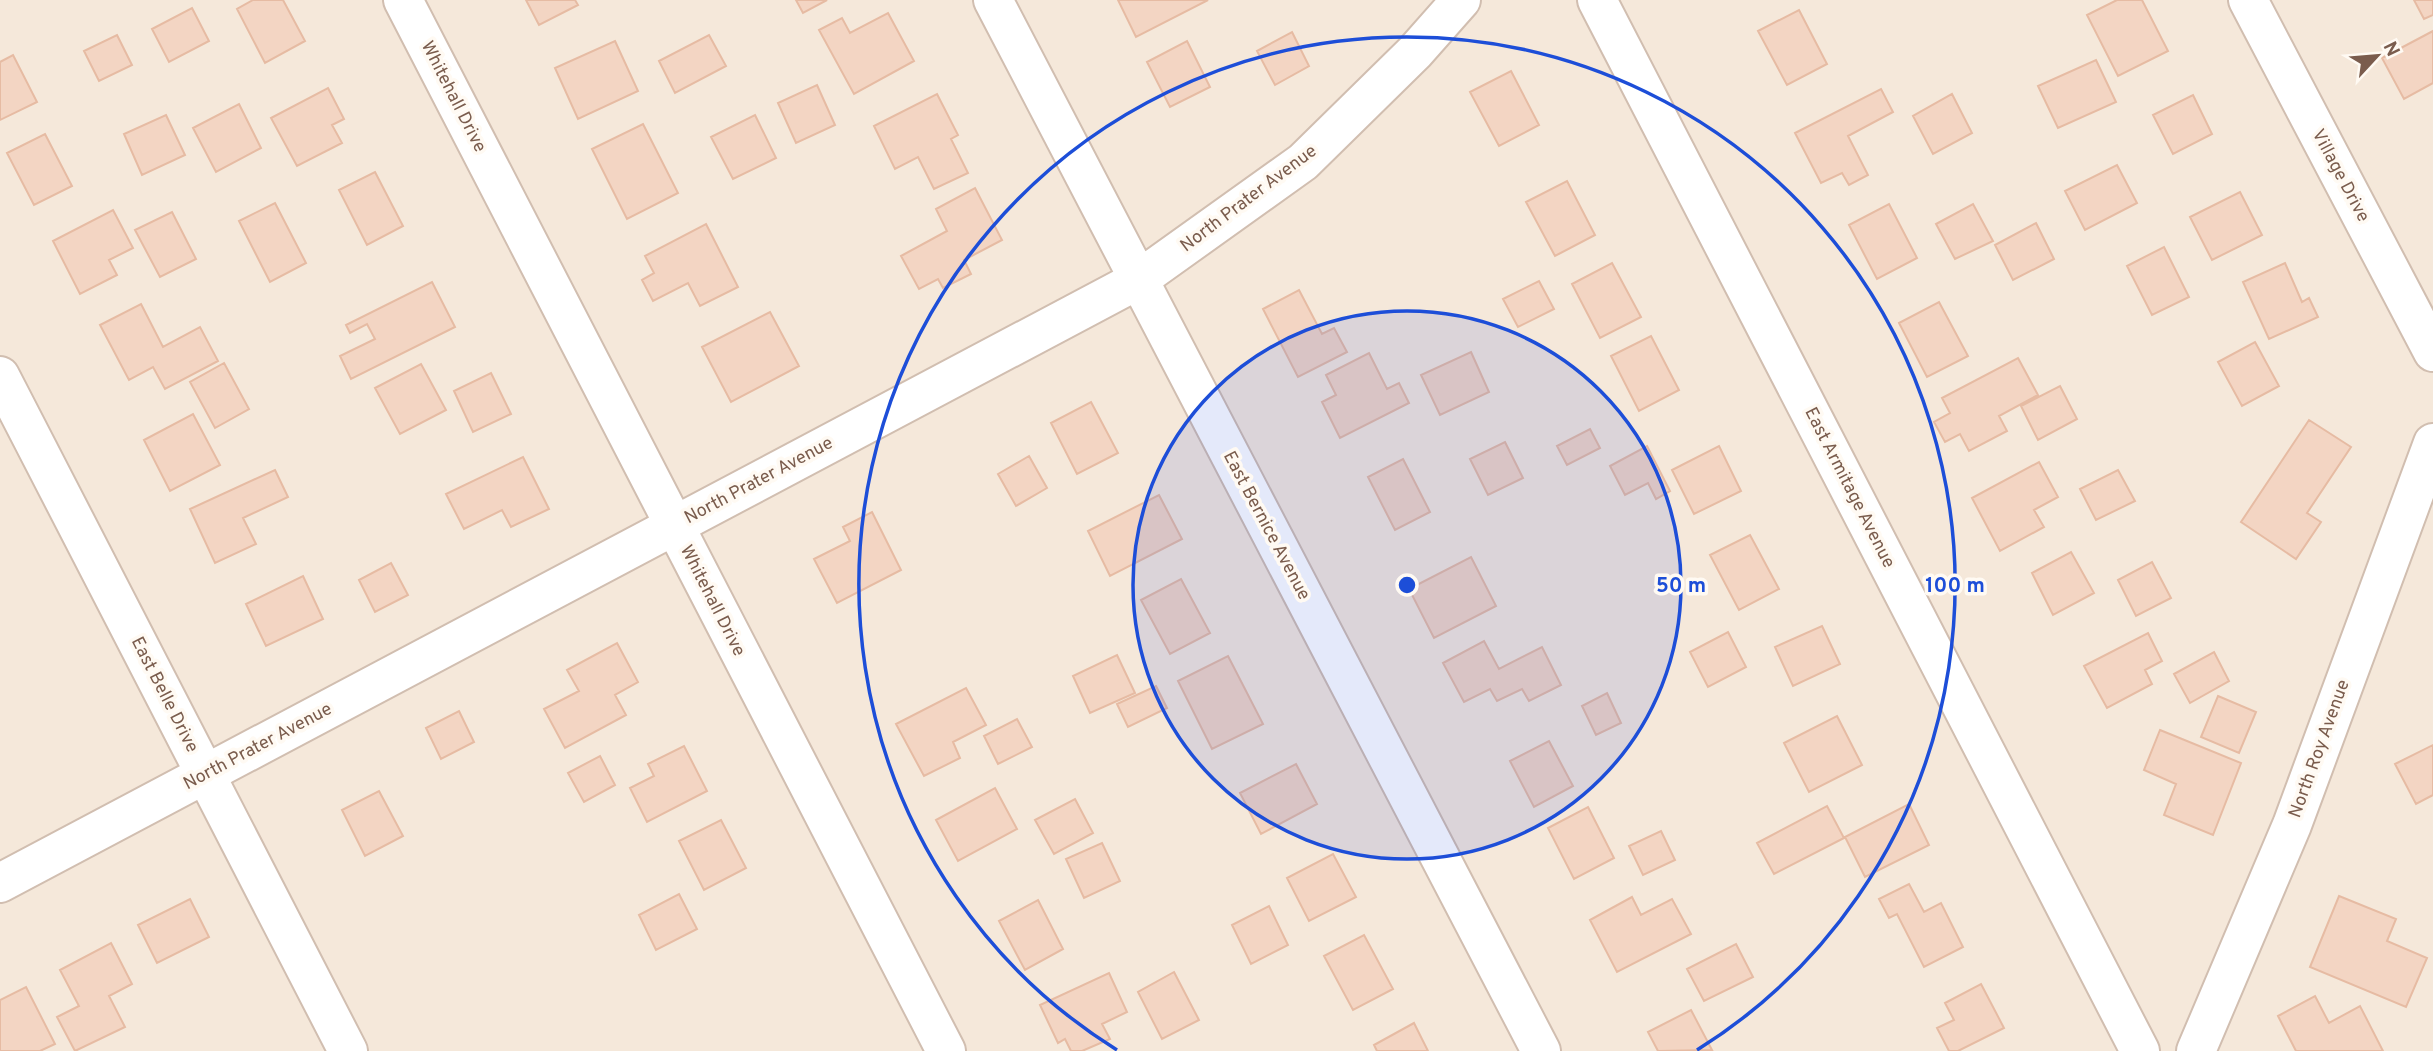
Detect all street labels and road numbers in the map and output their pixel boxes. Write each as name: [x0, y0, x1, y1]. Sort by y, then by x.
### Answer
street label: Whitehall Drive: [415, 37, 491, 157]
street label: Village Drive: [2306, 126, 2374, 226]
street label: North Prater Avenue: [1176, 140, 1322, 258]
street label: East Armitage Avenue: [1798, 404, 1900, 572]
street label: North Prater Avenue: [681, 432, 837, 530]
street label: East Bernice Avenue: [1217, 448, 1315, 604]
street label: Whitehall Drive: [674, 541, 750, 661]
street label: East Belle Drive: [125, 633, 203, 757]
street label: North Roy Avenue: [2284, 677, 2356, 821]
street label: North Prater Avenue: [180, 698, 336, 796]

